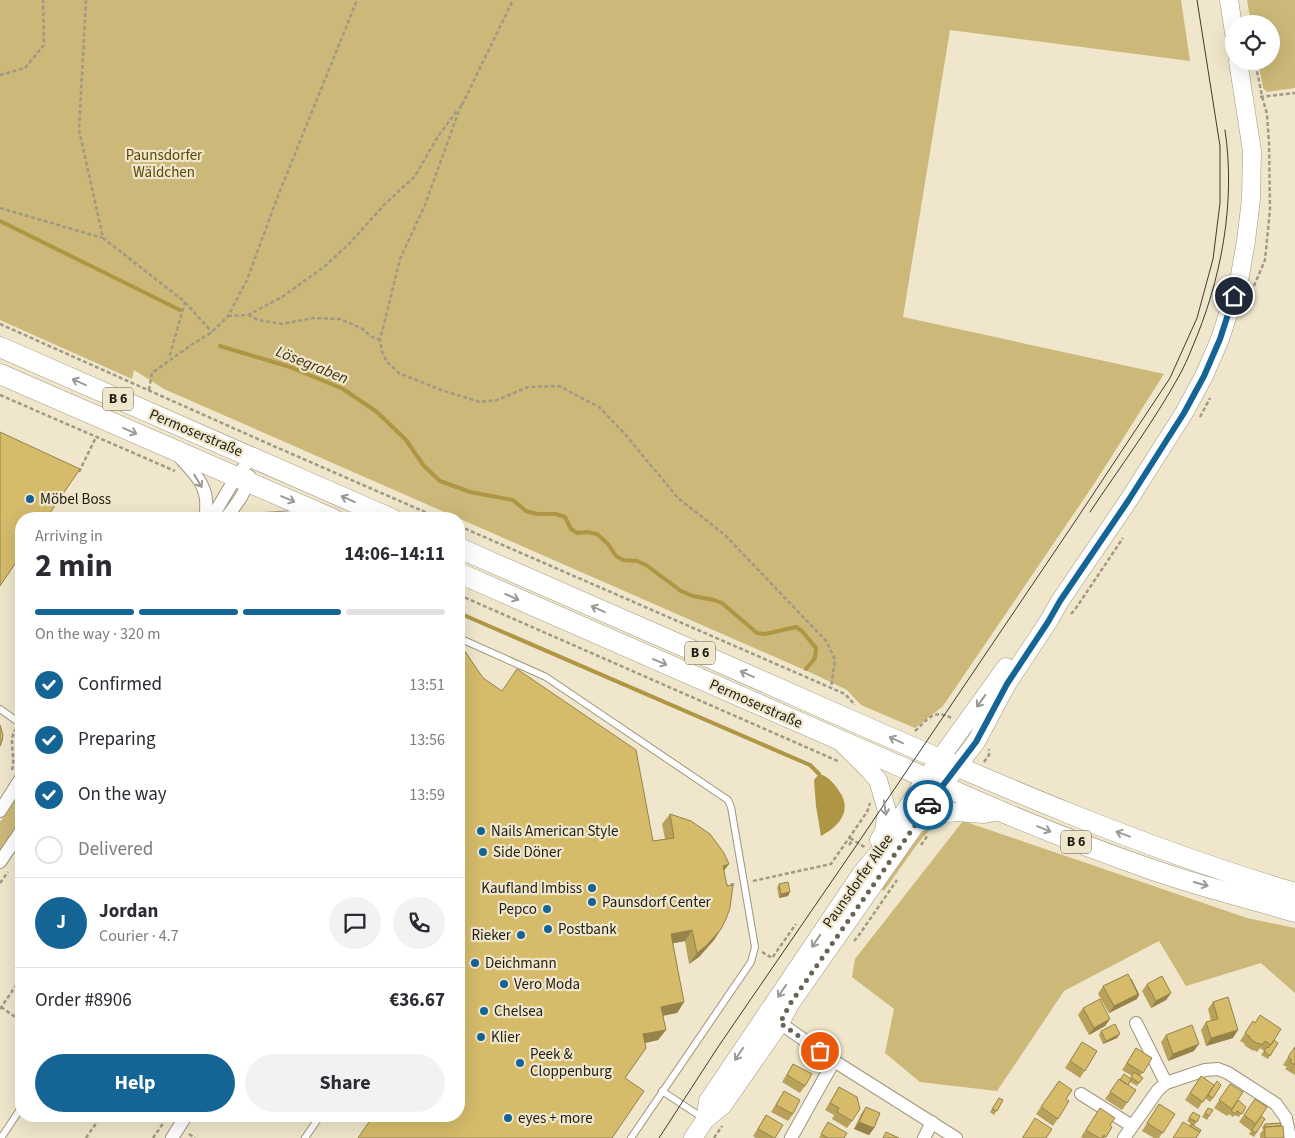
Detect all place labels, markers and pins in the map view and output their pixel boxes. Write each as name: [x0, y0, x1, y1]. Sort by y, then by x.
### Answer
pin: [1213, 275, 1255, 317]
place label: Möbel Boss: [40, 489, 111, 510]
marker: Möbel Boss: [24, 493, 36, 505]
place label: Nails American Style: [491, 821, 618, 842]
marker: Nails American Style: [475, 825, 487, 837]
place label: Side Döner: [493, 842, 562, 863]
marker: Side Döner: [477, 846, 489, 858]
place label: Kaufland Imbiss: [481, 878, 582, 899]
marker: Kaufland Imbiss: [586, 882, 598, 894]
place label: Paunsdorf Center: [602, 892, 712, 913]
marker: Paunsdorf Center: [586, 896, 598, 908]
place label: Pepco: [498, 899, 537, 920]
marker: Pepco: [541, 903, 553, 915]
place label: Postbank: [558, 919, 617, 940]
marker: Postbank: [542, 923, 554, 935]
place label: Rieker: [472, 925, 512, 946]
marker: Rieker: [515, 929, 527, 941]
place label: Deichmann: [485, 953, 557, 974]
marker: Deichmann: [469, 957, 481, 969]
place label: Vero Moda: [514, 974, 580, 995]
marker: Vero Moda: [498, 978, 510, 990]
place label: Chelsea: [494, 1001, 543, 1022]
marker: Chelsea: [478, 1005, 490, 1017]
place label: Klier: [491, 1027, 521, 1048]
pin: [799, 1030, 841, 1072]
marker: Klier: [475, 1031, 487, 1043]
place label: Peek & Cloppenburg: [530, 1044, 612, 1082]
marker: Peek & Cloppenburg: [514, 1057, 526, 1069]
place label: eyes + more: [518, 1108, 593, 1129]
marker: eyes + more: [502, 1112, 514, 1124]

